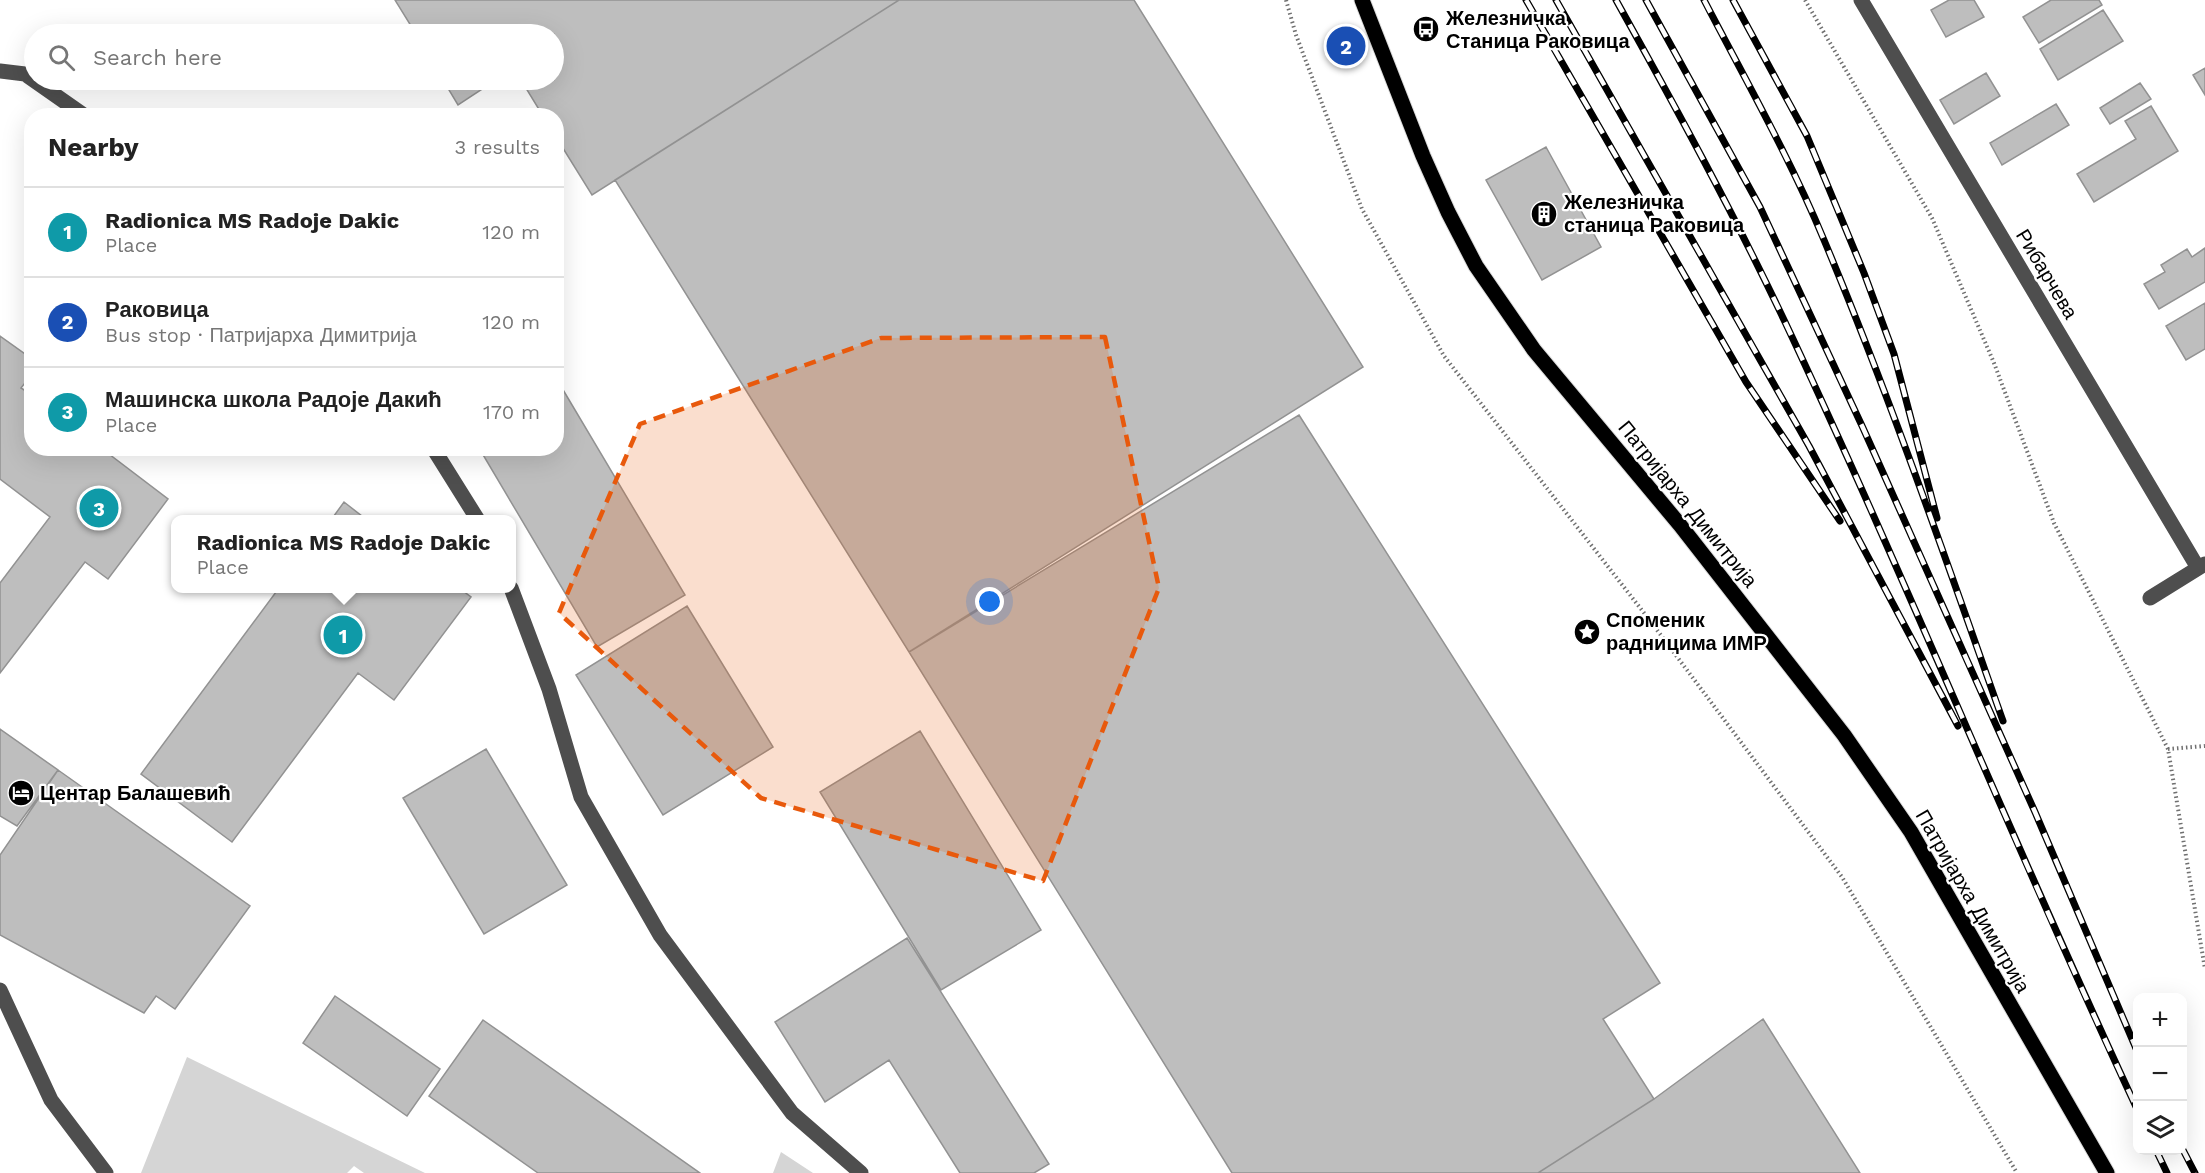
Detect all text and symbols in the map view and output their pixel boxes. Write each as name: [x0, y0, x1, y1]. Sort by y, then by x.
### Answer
place label: Железничка Станица Раковица: [1445, 6, 1630, 53]
bus stop icon: Железничка Станица Раковица: [1411, 14, 1441, 44]
search box: [24, 24, 564, 90]
pin: 2: [1326, 24, 1366, 68]
icon: search: [45, 41, 78, 74]
text: Search here: [93, 45, 222, 70]
text: Nearby: [48, 132, 139, 162]
text: 3 results: [455, 135, 540, 159]
place label: Железничка станица Раковица: [1563, 190, 1745, 237]
building icon: Железничка станица Раковица: [1529, 199, 1559, 229]
text: Radionica MS Radoje Dakic: [105, 208, 399, 233]
text: 1: [63, 220, 72, 244]
text: 120 m: [482, 220, 540, 244]
street label: Рибарчева: [2011, 225, 2084, 324]
text: Place: [105, 233, 157, 257]
text: Раковица: [105, 297, 209, 322]
text: 2: [62, 310, 73, 334]
text: 120 m: [482, 310, 540, 334]
text: Bus stop · Патријарха Димитрија: [105, 323, 417, 347]
text: Машинска школа Радоје Дакић: [105, 387, 442, 412]
text: 3: [62, 400, 73, 424]
text: 170 m: [483, 400, 540, 424]
text: Place: [105, 413, 157, 437]
street label: Патријарха Димитрија: [1613, 416, 1763, 593]
pin: 3: [80, 486, 118, 530]
popup: [171, 515, 516, 593]
text: Radionica MS Radoje Dakic: [196, 530, 491, 555]
text: Place: [196, 555, 249, 579]
your location: [975, 587, 1004, 616]
place label: Споменик радницима ИМР: [1606, 608, 1767, 655]
pin: 1: [324, 612, 362, 658]
place icon: Споменик радницима ИМР: [1572, 617, 1602, 647]
hotel icon: Центар Балашевић: [6, 778, 36, 808]
place label: Центар Балашевић: [40, 781, 231, 805]
street label: Патријарха Димитрија: [1911, 805, 2036, 998]
map controls: [2133, 993, 2187, 1155]
button: +: [2133, 993, 2187, 1047]
button: −: [2133, 1047, 2187, 1101]
button: layers: [2133, 1101, 2187, 1155]

